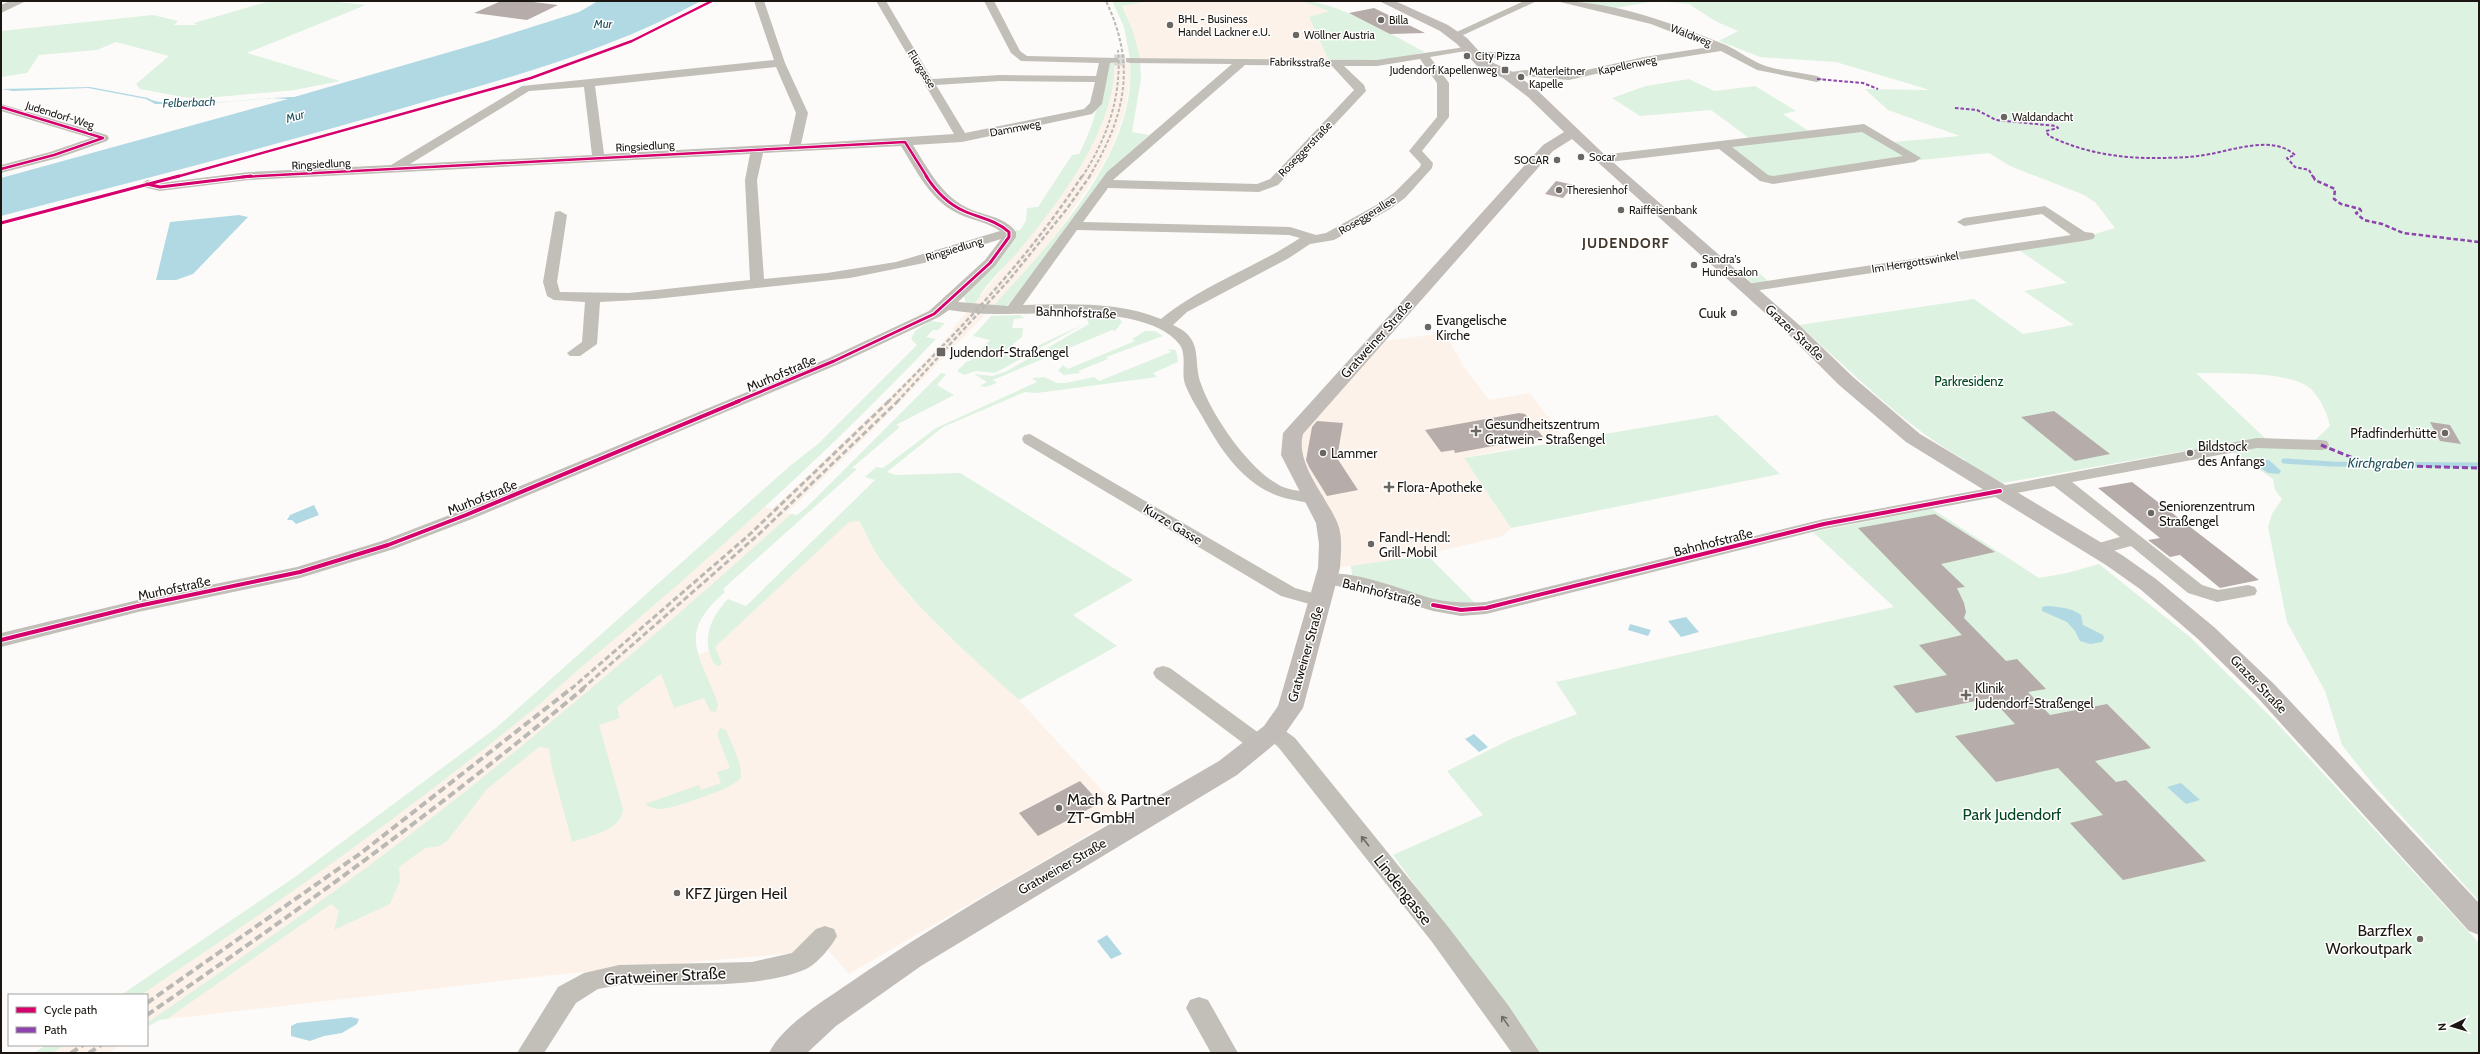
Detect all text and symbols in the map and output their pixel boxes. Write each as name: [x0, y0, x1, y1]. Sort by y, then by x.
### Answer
place label: BHL - Business Handel Lackner e.U.: [1178, 12, 1270, 39]
place label: Billa: [1389, 13, 1409, 27]
marker: Billa: [1376, 15, 1386, 25]
water label: Mur: [593, 16, 614, 31]
marker: BHL - Business Handel Lackner e.U.: [1165, 20, 1175, 30]
street label: Waldweg: [1668, 21, 1714, 49]
place label: Wöllner Austria: [1304, 28, 1375, 42]
marker: Wöllner Austria: [1291, 30, 1301, 40]
street label: Flurgasse: [905, 47, 940, 91]
place label: City Pizza: [1475, 49, 1521, 63]
marker: City Pizza: [1462, 51, 1472, 61]
street label: Kapellenweg: [1597, 52, 1658, 78]
street label: Fabriksstraße: [1270, 54, 1331, 70]
place label: Judendorf Kapellenweg: [1389, 63, 1498, 77]
place label: Materleitner Kapelle: [1529, 64, 1586, 91]
marker: Judendorf Kapellenweg: [1500, 65, 1510, 75]
marker: Materleitner Kapelle: [1516, 72, 1526, 82]
water label: Felberbach: [162, 94, 216, 110]
street label: Judendorf-Weg: [23, 98, 96, 132]
water label: Mur: [283, 106, 307, 126]
place label: Waldandacht: [2012, 110, 2074, 124]
marker: Waldandacht: [1999, 112, 2009, 122]
street label: Dammweg: [988, 116, 1042, 140]
street label: Roseggerstraße: [1275, 118, 1335, 180]
street label: Ringsiedlung: [615, 137, 675, 155]
place label: Socar: [1589, 150, 1616, 164]
marker: Socar: [1576, 152, 1586, 162]
place label: SOCAR: [1514, 153, 1549, 167]
street label: Ringsiedlung: [291, 155, 351, 173]
marker: SOCAR: [1552, 155, 1562, 165]
place label: Theresienhof: [1567, 183, 1628, 197]
marker: Theresienhof: [1554, 185, 1564, 195]
street label: Roseggerallee: [1336, 192, 1398, 238]
place label: Raiffeisenbank: [1629, 203, 1697, 217]
marker: Raiffeisenbank: [1616, 205, 1626, 215]
street label: Ringsiedlung: [924, 234, 985, 264]
district label: JUDENDORF: [1581, 234, 1670, 252]
street label: Im Herrgottswinkel: [1871, 248, 1960, 276]
place label: Sandra's Hundesalon: [1702, 252, 1758, 279]
marker: Sandra's Hundesalon: [1689, 260, 1699, 270]
street label: Gratweiner Straße: [1337, 297, 1415, 381]
street label: Grazer Straße: [1762, 301, 1828, 364]
street label: Bahnhofstraße: [1035, 303, 1117, 321]
place label: Cuuk: [1699, 305, 1726, 321]
marker: Cuuk: [1729, 308, 1739, 318]
place label: Evangelische Kirche: [1436, 312, 1507, 343]
marker: Evangelische Kirche: [1423, 322, 1433, 332]
place label: Judendorf-Straßengel: [949, 344, 1069, 360]
marker: Judendorf-Straßengel: [935, 346, 947, 358]
street label: Murhofstraße: [744, 351, 818, 395]
park label: Parkresidenz: [1934, 373, 2004, 389]
place label: Gesundheitszentrum Gratwein - Straßengel: [1485, 416, 1605, 447]
marker: Gesundheitszentrum Gratwein - Straßengel: [1470, 425, 1482, 437]
place label: Pfadfinderhütte: [2350, 425, 2437, 441]
marker: Pfadfinderhütte: [2440, 428, 2450, 438]
place label: Bildstock des Anfangs: [2198, 438, 2266, 469]
place label: Lammer: [1331, 445, 1378, 461]
marker: Lammer: [1318, 448, 1328, 458]
marker: Bildstock des Anfangs: [2185, 448, 2195, 458]
water label: Kirchgraben: [2347, 453, 2415, 473]
street label: Murhofstraße: [445, 476, 520, 518]
place label: Flora-Apotheke: [1397, 479, 1483, 495]
marker: Flora-Apotheke: [1384, 482, 1394, 492]
place label: Seniorenzentrum Straßengel: [2159, 498, 2255, 529]
street label: Kurze Gasse: [1141, 500, 1206, 548]
marker: Seniorenzentrum Straßengel: [2146, 508, 2156, 518]
street label: Bahnhofstraße: [1672, 524, 1754, 560]
place label: Fandl-Hendl: Grill-Mobil: [1379, 529, 1451, 560]
marker: Fandl-Hendl: Grill-Mobil: [1366, 539, 1376, 549]
street label: Murhofstraße: [136, 572, 212, 604]
street label: Bahnhofstraße: [1341, 574, 1423, 610]
street label: Gratweiner Straße: [1284, 604, 1326, 704]
street label: Grazer Straße: [2227, 652, 2291, 717]
place label: Klinik Judendorf-Straßengel: [1974, 680, 2094, 711]
marker: Klinik Judendorf-Straßengel: [1960, 689, 1972, 701]
place label: Mach & Partner ZT-GmbH: [1067, 790, 1171, 827]
marker: Mach & Partner ZT-GmbH: [1054, 803, 1064, 813]
park label: Park Judendorf: [1963, 805, 2062, 824]
street label: Gratweiner Straße: [1015, 834, 1109, 898]
one-way arrow: [1361, 835, 1369, 846]
street label: Lindengasse: [1370, 851, 1436, 929]
place label: KFZ Jürgen Heil: [685, 884, 787, 903]
marker: KFZ Jürgen Heil: [672, 888, 682, 898]
place label: Barzflex Workoutpark: [2325, 921, 2413, 958]
marker: Barzflex Workoutpark: [2415, 934, 2425, 944]
street label: Gratweiner Straße: [604, 963, 726, 989]
legend: [8, 994, 148, 1046]
text: Cycle path: [44, 1002, 97, 1017]
north arrow: [2432, 1006, 2472, 1046]
one-way arrow: [1501, 1016, 1509, 1027]
text: Path: [44, 1022, 67, 1037]
text: N: [2435, 1022, 2449, 1031]

